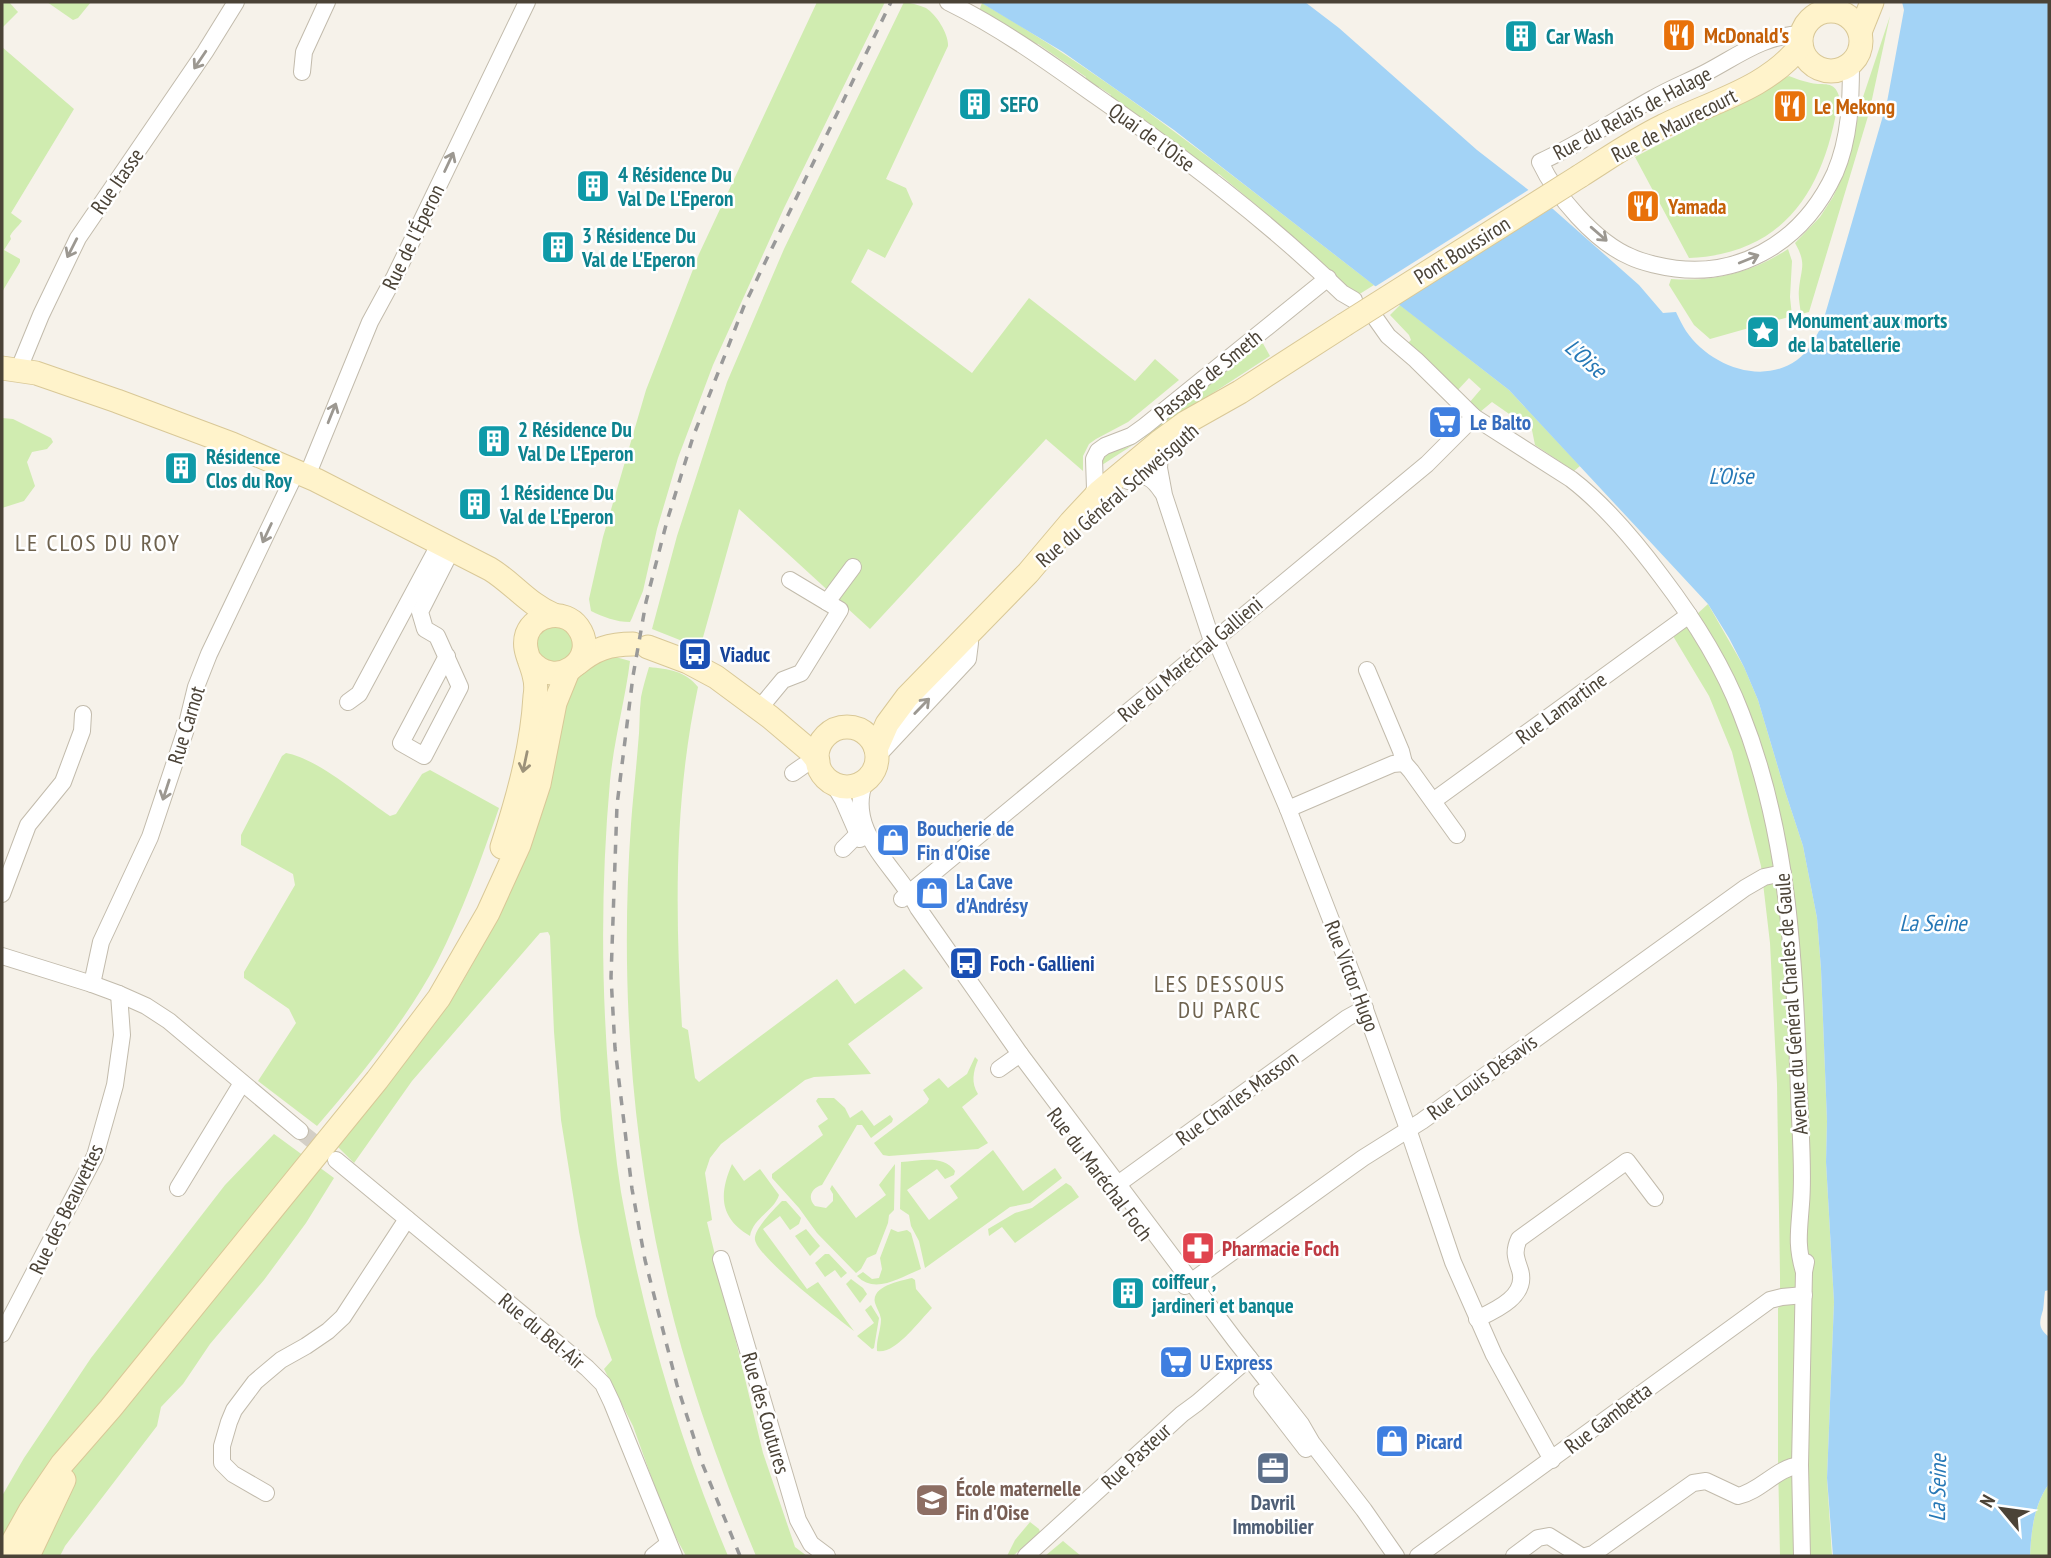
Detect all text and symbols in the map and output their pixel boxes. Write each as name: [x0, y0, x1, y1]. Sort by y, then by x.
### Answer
restaurant icon: McDonald's: [1660, 16, 1698, 54]
building icon: Car Wash: [1502, 17, 1540, 55]
place label: McDonald's: [1704, 22, 1789, 49]
place label: Car Wash: [1546, 23, 1614, 50]
one-way arrow: [193, 50, 207, 69]
street label: Rue du Relais de Halage: [1548, 60, 1716, 166]
street label: Rue de Maurecourt: [1607, 82, 1741, 168]
building icon: SEFO: [956, 85, 994, 123]
restaurant icon: Le Mekong: [1771, 87, 1809, 125]
place label: SEFO: [1000, 91, 1039, 118]
place label: Le Mekong: [1814, 93, 1895, 120]
street label: Quai de l'Oise: [1104, 97, 1200, 177]
street label: Rue Itasse: [85, 143, 149, 219]
one-way arrow: [443, 152, 456, 174]
place label: 4 Résidence Du Val De L'Eperon: [617, 161, 733, 212]
building icon: 4 Résidence Du Val De L'Eperon: [574, 167, 612, 205]
street label: Rue de l'Éperon: [376, 180, 450, 294]
restaurant icon: Yamada: [1624, 187, 1662, 225]
place label: Yamada: [1667, 193, 1727, 220]
street label: Pont Boussiron: [1409, 210, 1515, 290]
place label: 3 Résidence Du Val de L'Eperon: [581, 222, 696, 273]
one-way arrow: [1589, 226, 1607, 242]
building icon: 3 Résidence Du Val de L'Eperon: [539, 228, 577, 266]
one-way arrow: [65, 237, 79, 258]
one-way arrow: [1737, 252, 1759, 265]
place label: Monument aux morts de la batellerie: [1788, 307, 1947, 358]
place icon: Monument aux morts de la batellerie: [1744, 313, 1782, 351]
street label: Passage de Smeth: [1149, 323, 1267, 427]
water label: L'Oise: [1559, 332, 1614, 385]
one-way arrow: [327, 402, 340, 424]
supermarket icon: Le Balto: [1426, 403, 1464, 441]
place label: Le Balto: [1470, 409, 1531, 436]
place label: 2 Résidence Du Val De L'Eperon: [517, 416, 633, 467]
street label: Rue du Général Schweisguth: [1030, 417, 1204, 573]
building icon: 2 Résidence Du Val De L'Eperon: [475, 422, 513, 460]
place label: Résidence Clos du Roy: [206, 443, 293, 494]
building icon: Résidence Clos du Roy: [162, 449, 200, 487]
water label: L’Oise: [1708, 461, 1755, 490]
place label: 1 Résidence Du Val de L'Eperon: [499, 479, 614, 530]
building icon: 1 Résidence Du Val de L'Eperon: [456, 485, 494, 523]
one-way arrow: [260, 522, 273, 543]
district label: LE CLOS DU ROY: [15, 527, 181, 558]
street label: Rue du Maréchal Gallieni: [1112, 590, 1268, 728]
bus stop icon: Viaduc: [676, 635, 714, 673]
place label: Viaduc: [719, 641, 771, 668]
street label: Rue Lamartine: [1510, 666, 1612, 750]
street label: Rue Carnot: [161, 683, 211, 767]
one-way arrow: [914, 698, 931, 715]
one-way arrow: [518, 750, 531, 772]
one-way arrow: [159, 778, 171, 800]
place label: Boucherie de Fin d'Oise: [917, 815, 1014, 866]
shop icon: Boucherie de Fin d'Oise: [874, 821, 912, 859]
place label: La Cave d'Andrésy: [956, 868, 1028, 919]
street label: Avenue du Général Charles de Gaule: [1768, 872, 1814, 1136]
shop icon: La Cave d'Andrésy: [913, 874, 951, 912]
water label: La Seine: [1899, 908, 1968, 937]
street label: Rue Victor Hugo: [1318, 917, 1386, 1035]
bus stop icon: Foch - Gallieni: [947, 944, 985, 982]
place label: Foch - Gallieni: [990, 950, 1095, 977]
district label: LES DESSOUS DU PARC: [1154, 969, 1286, 1024]
street label: Rue Louis Désavis: [1422, 1028, 1542, 1126]
street label: Rue Charles Masson: [1171, 1045, 1303, 1151]
street label: Rue du Maréchal Foch: [1041, 1102, 1159, 1246]
street label: Rue des Beauvettes: [23, 1139, 109, 1279]
pharmacy icon: Pharmacie Foch: [1179, 1229, 1217, 1267]
place label: Pharmacie Foch: [1222, 1235, 1339, 1262]
place label: coiffeur , jardineri et banque: [1151, 1268, 1294, 1319]
building icon: coiffeur , jardineri et banque: [1109, 1274, 1147, 1312]
street label: Rue du Bel-Air: [493, 1287, 591, 1375]
supermarket icon: U Express: [1157, 1343, 1195, 1381]
street label: Rue des Coutures: [736, 1349, 796, 1477]
place label: U Express: [1200, 1349, 1273, 1376]
street label: Rue Gambetta: [1559, 1376, 1657, 1460]
street label: Rue Pasteur: [1095, 1417, 1177, 1495]
shop icon: Picard: [1373, 1422, 1411, 1460]
place label: Picard: [1416, 1428, 1462, 1455]
office icon: Davril Immobilier: [1254, 1449, 1292, 1487]
water label: La Seine: [1922, 1453, 1952, 1522]
north arrow: [1967, 1474, 2037, 1544]
place label: École maternelle Fin d'Oise: [956, 1475, 1081, 1526]
school or university icon: École maternelle Fin d'Oise: [913, 1481, 951, 1519]
place label: Davril Immobilier: [1232, 1489, 1314, 1540]
text: N: [1974, 1490, 2000, 1511]

